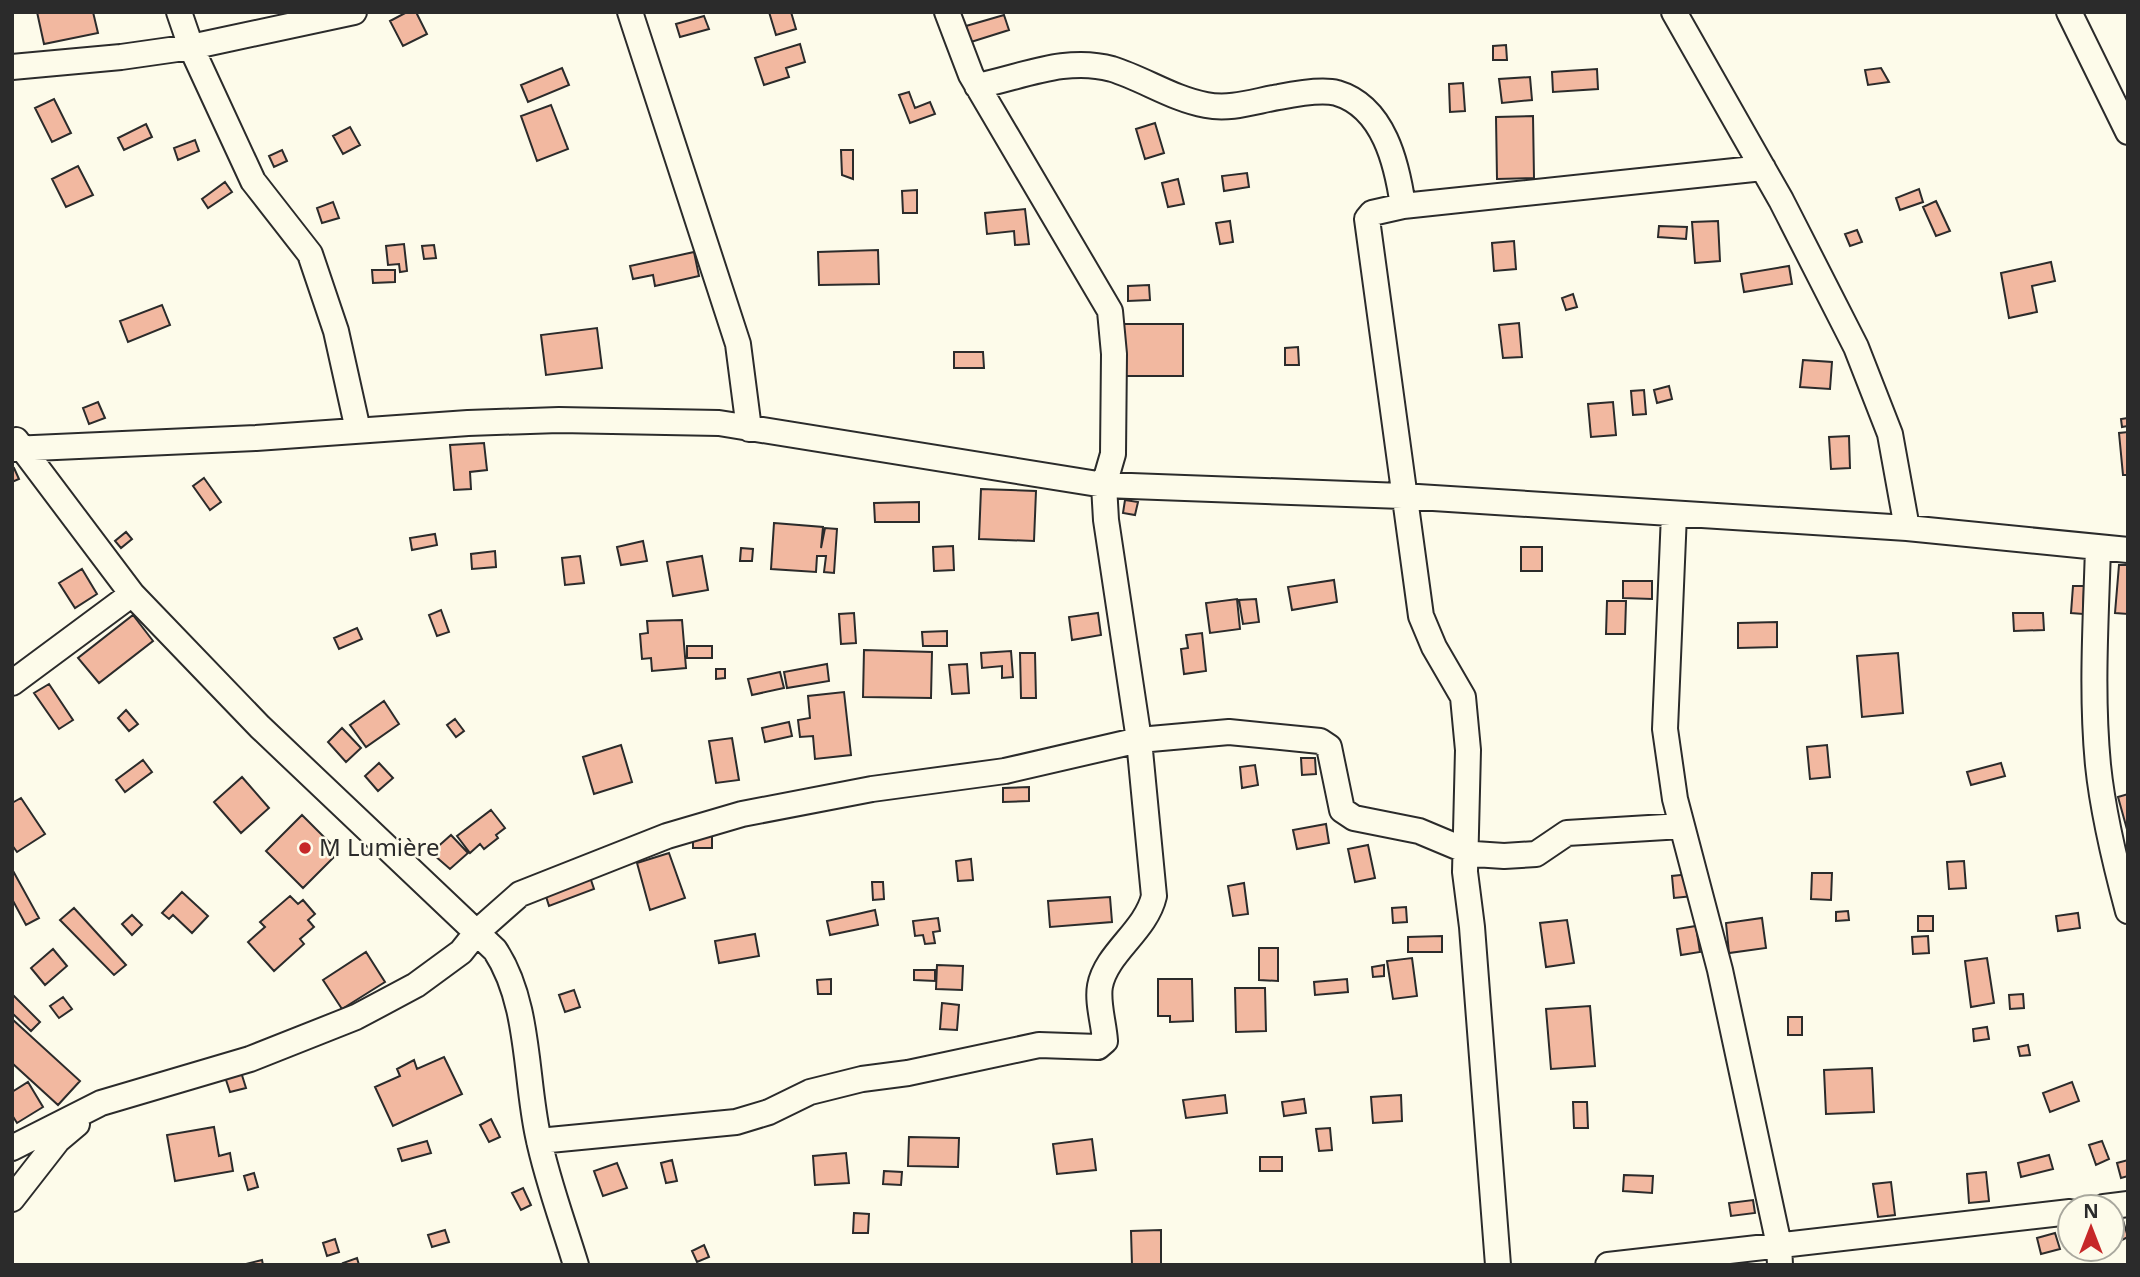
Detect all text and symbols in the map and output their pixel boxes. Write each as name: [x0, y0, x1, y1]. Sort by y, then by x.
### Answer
place label: M Lumière: [319, 830, 440, 863]
marker: M Lumière: [297, 840, 313, 856]
north arrow: [2056, 1193, 2126, 1263]
text: N: [2083, 1198, 2099, 1224]

